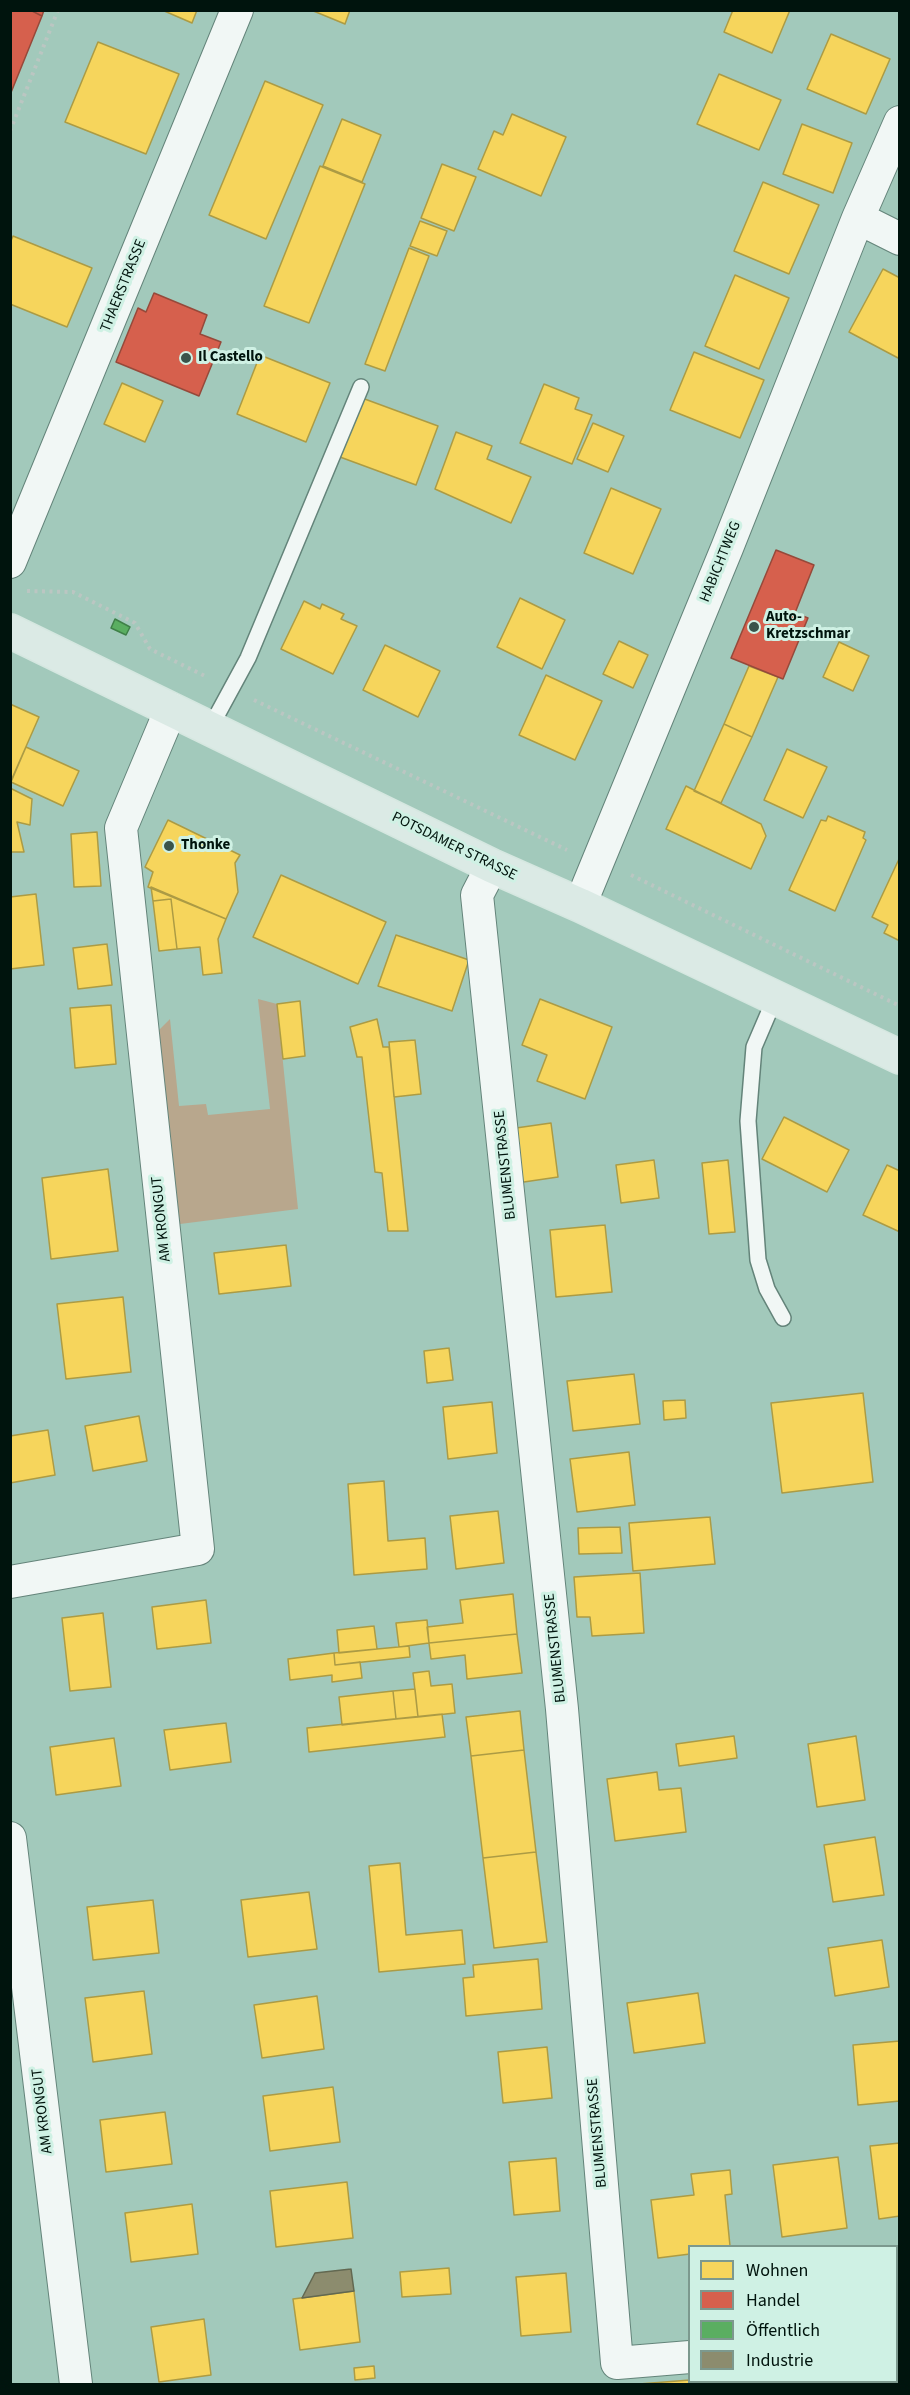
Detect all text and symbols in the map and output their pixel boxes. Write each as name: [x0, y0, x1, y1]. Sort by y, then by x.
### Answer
street label: THAERSTRASSE: [97, 237, 151, 335]
place label: Il Castello: [198, 349, 263, 367]
marker: Il Castello: [179, 351, 193, 365]
street label: HABICHTWEG: [697, 519, 745, 605]
place label: Auto- Kretzschmar: [766, 609, 850, 644]
marker: Auto- Kretzschmar: [747, 620, 761, 634]
street label: POTSDAMER STRASSE: [388, 809, 520, 885]
place label: Thonke: [181, 837, 230, 855]
marker: Thonke: [162, 839, 176, 853]
street label: BLUMENSTRASSE: [491, 1109, 521, 1221]
street label: AM KRONGUT: [149, 1175, 175, 1263]
street label: BLUMENSTRASSE: [541, 1592, 571, 1704]
street label: AM KRONGUT: [29, 2067, 57, 2155]
street label: BLUMENSTRASSE: [584, 2077, 612, 2189]
legend: [688, 2245, 898, 2383]
text: Wohnen: [746, 2258, 808, 2283]
text: Handel: [746, 2288, 800, 2313]
text: Öffentlich: [746, 2318, 820, 2343]
text: Industrie: [746, 2348, 813, 2373]

